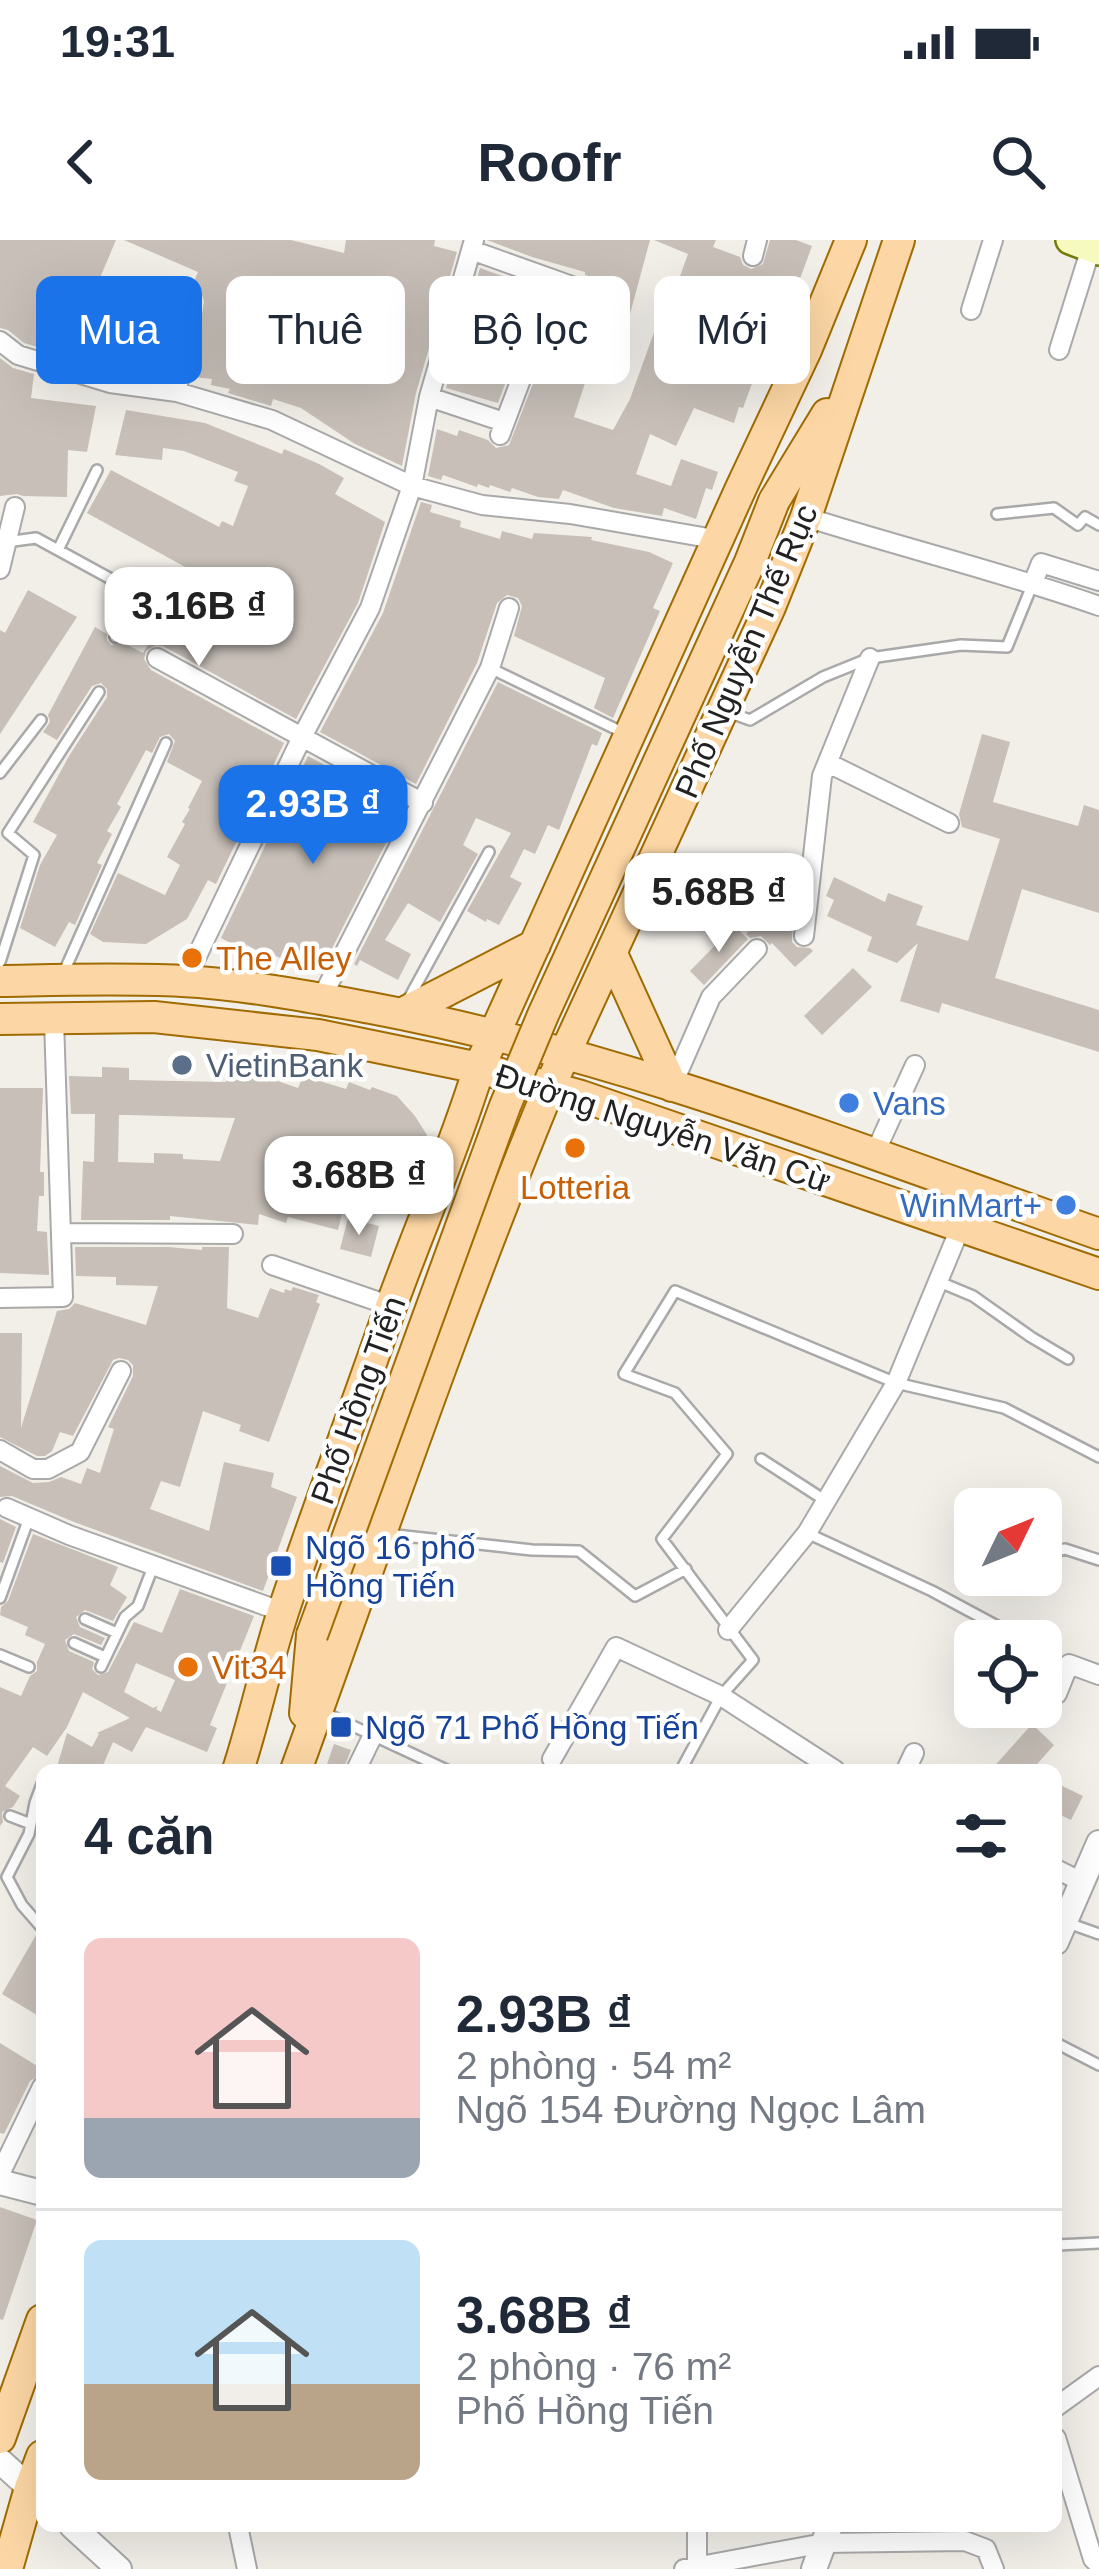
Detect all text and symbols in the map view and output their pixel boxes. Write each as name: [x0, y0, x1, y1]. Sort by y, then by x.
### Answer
text: 19:31: [60, 16, 175, 67]
icon: back: [48, 129, 114, 195]
icon: search: [985, 129, 1051, 195]
text: Roofr: [478, 132, 621, 192]
chip: Mua: [36, 276, 202, 384]
chip: Thuê: [226, 276, 405, 384]
chip: Bộ lọc: [429, 276, 630, 384]
chip: Mới: [654, 276, 810, 384]
street label: Phố Nguyễn Thế Rục: [667, 499, 825, 803]
pin: 3.16B ₫: [88, 567, 310, 669]
text: 3.16B ₫: [132, 584, 266, 627]
pin: 2.93B ₫: [202, 765, 424, 867]
text: 2.93B ₫: [246, 782, 380, 825]
pin: 5.68B ₫: [608, 853, 830, 955]
text: 5.68B ₫: [652, 870, 786, 913]
place label: The Alley: [216, 940, 352, 977]
marker: The Alley: [179, 945, 205, 971]
place label: VietinBank: [206, 1047, 364, 1084]
marker: VietinBank: [169, 1052, 195, 1078]
street label: Đường Nguyễn Văn Cừ: [491, 1056, 835, 1200]
place label: Vans: [873, 1085, 946, 1122]
marker: Vans: [836, 1090, 862, 1116]
marker: Lotteria: [562, 1135, 588, 1161]
pin: 3.68B ₫: [248, 1136, 470, 1238]
text: 3.68B ₫: [292, 1153, 426, 1196]
place label: Lotteria: [520, 1169, 631, 1206]
place label: WinMart+: [900, 1187, 1042, 1224]
marker: WinMart+: [1053, 1192, 1079, 1218]
street label: Phố Hồng Tiến: [303, 1291, 413, 1509]
north arrow: [954, 1488, 1062, 1596]
map controls: [954, 1488, 1062, 1728]
place label: Ngõ 16 phố Hồng Tiến: [305, 1529, 476, 1604]
marker: Ngõ 16 phố Hồng Tiến: [268, 1553, 294, 1579]
button: locate: [954, 1620, 1062, 1728]
place label: Vit34: [212, 1649, 287, 1686]
marker: Vit34: [175, 1654, 201, 1680]
place label: Ngõ 71 Phố Hồng Tiến: [365, 1709, 699, 1746]
marker: Ngõ 71 Phố Hồng Tiến: [328, 1714, 354, 1740]
icon: filters: [948, 1803, 1014, 1869]
text: 4 căn: [84, 1808, 214, 1865]
icon: home: [180, 1986, 324, 2130]
text: 2.93B ₫: [456, 1986, 632, 2043]
text: 2 phòng · 54 m²: [456, 2044, 731, 2087]
text: Ngõ 154 Đường Ngọc Lâm: [456, 2088, 926, 2131]
text: 3.68B ₫: [456, 2287, 632, 2344]
icon: home: [180, 2288, 324, 2432]
text: 2 phòng · 76 m²: [456, 2345, 731, 2388]
text: Phố Hồng Tiến: [456, 2389, 714, 2432]

